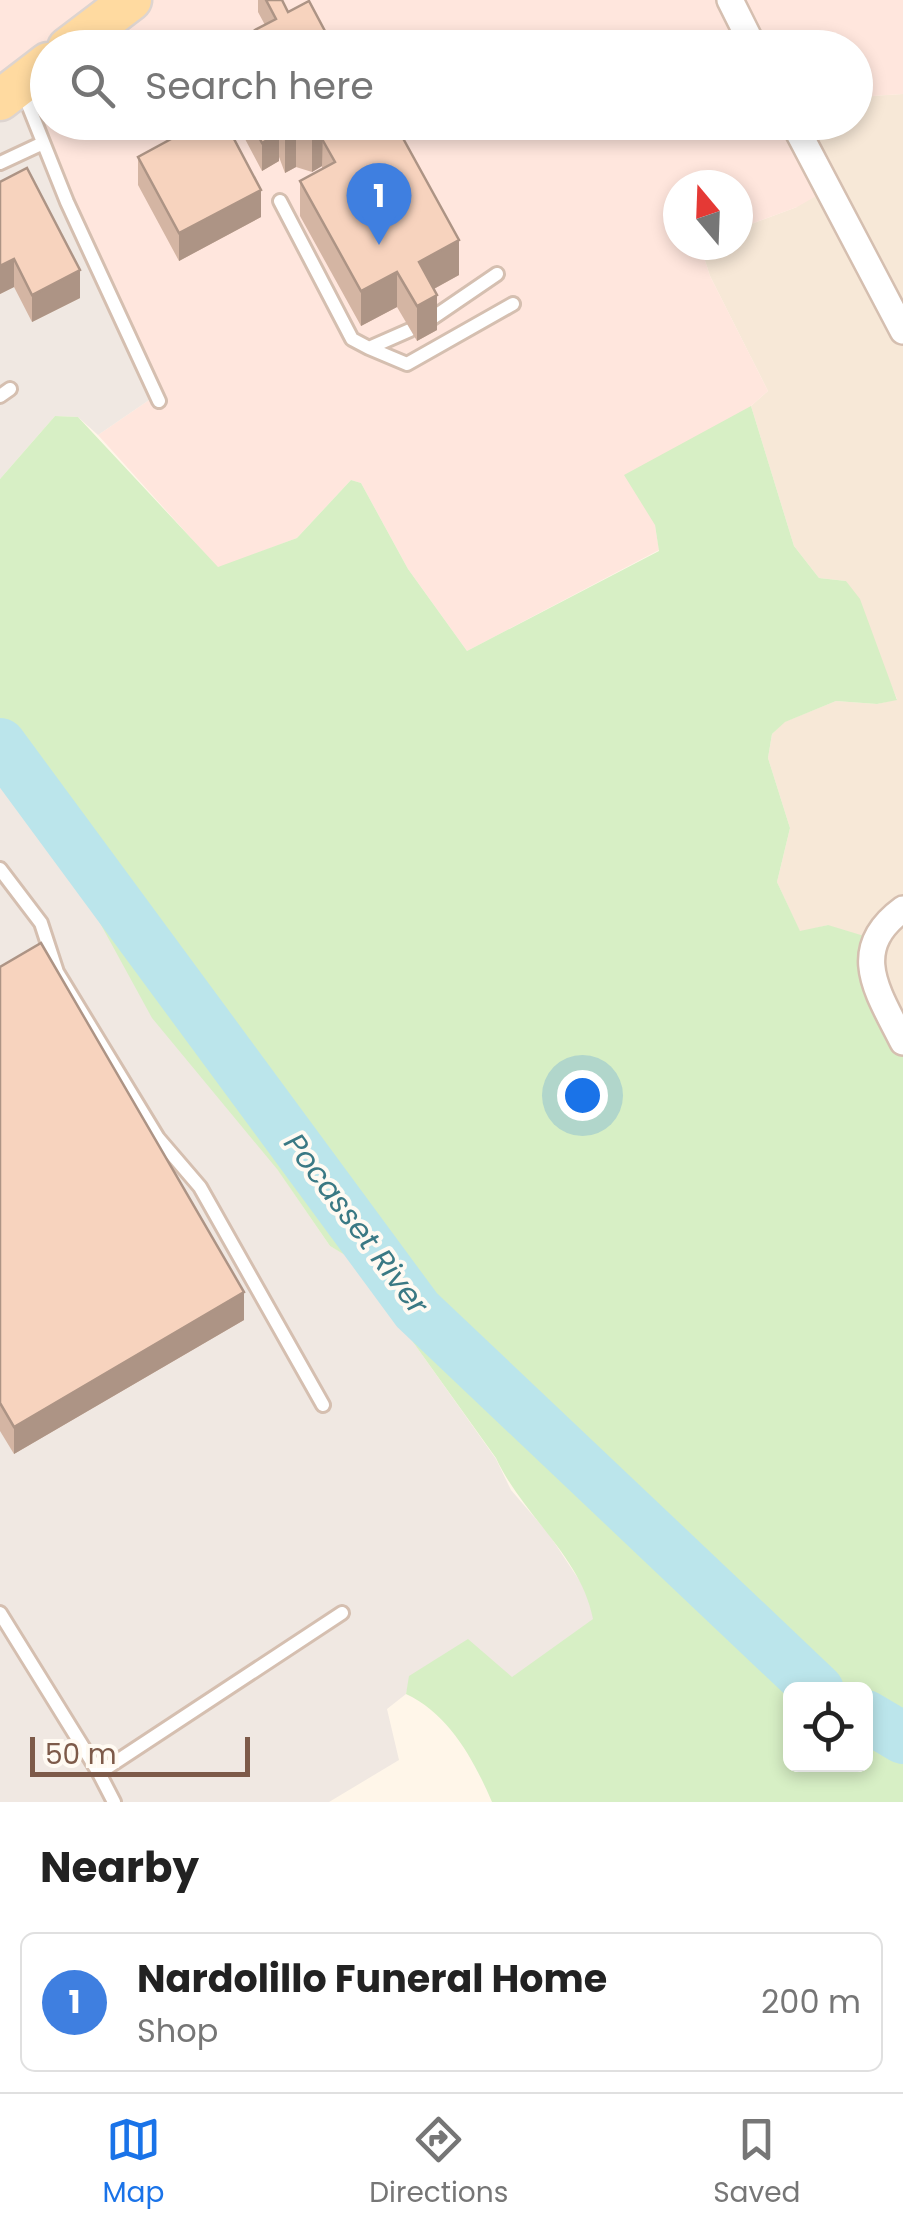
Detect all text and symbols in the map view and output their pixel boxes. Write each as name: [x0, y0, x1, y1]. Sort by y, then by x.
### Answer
search box: [30, 30, 873, 140]
icon: search: [65, 58, 120, 113]
text: Search here: [145, 59, 374, 112]
pin: 1: [346, 162, 412, 245]
north arrow: [663, 170, 753, 260]
your location: [557, 1070, 608, 1121]
water label: Pocasset River: [274, 1124, 439, 1324]
map controls: [783, 1682, 873, 1772]
button: locate: [783, 1682, 873, 1772]
scale bar: [30, 1732, 250, 1776]
text: 50 m: [45, 1735, 116, 1774]
text: Nearby: [40, 1838, 199, 1897]
text: Nardolillo Funeral Home: [137, 1952, 607, 2005]
text: 1: [68, 1979, 81, 2024]
text: 200 m: [761, 1979, 861, 2024]
text: Shop: [137, 2008, 218, 2053]
tab: Map: [102, 2112, 164, 2214]
tab: Directions: [369, 2112, 508, 2214]
tab: Saved: [713, 2112, 801, 2214]

